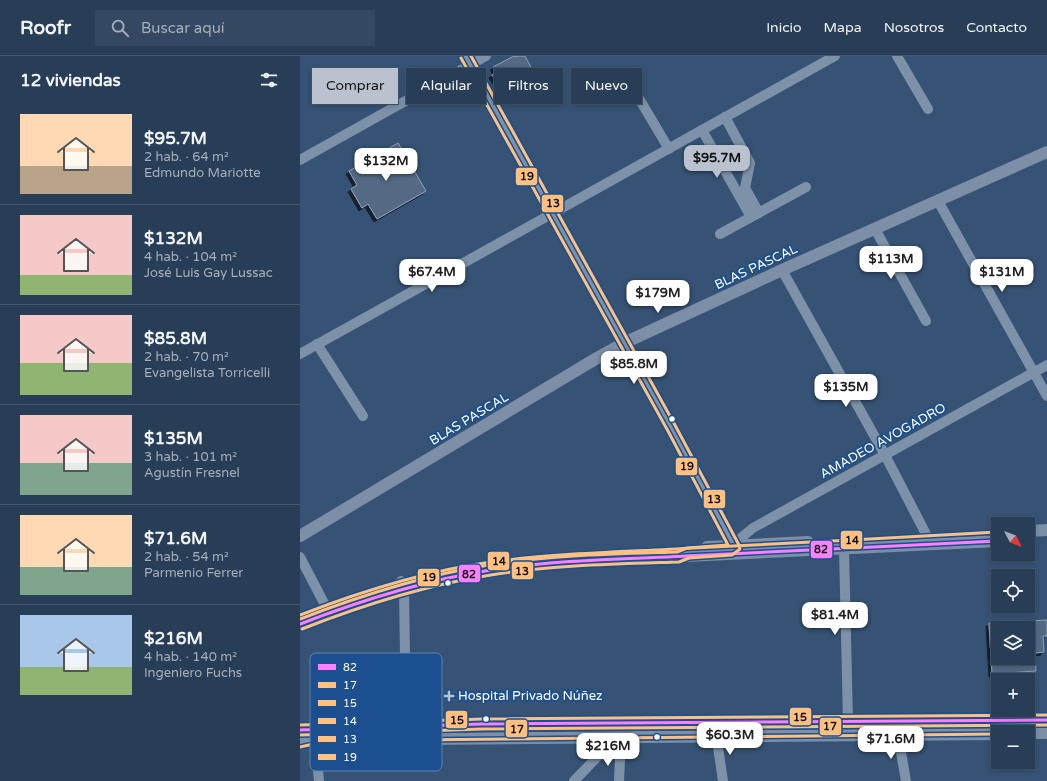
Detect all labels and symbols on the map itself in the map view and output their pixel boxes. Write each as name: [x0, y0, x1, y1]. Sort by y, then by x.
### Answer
pin: $95.7M: [684, 145, 750, 179]
pin: $132M: [358, 148, 414, 182]
line badge: 19: [515, 167, 538, 186]
text: 19: [520, 170, 534, 183]
line badge: 13: [541, 194, 564, 213]
text: 13: [546, 197, 560, 210]
street label: BLAS PASCAL: [712, 241, 800, 293]
pin: $113M: [863, 246, 919, 280]
pin: $67.4M: [399, 259, 465, 293]
pin: $131M: [974, 259, 1030, 293]
pin: $179M: [630, 280, 686, 314]
pin: $85.8M: [601, 351, 667, 385]
pin: $135M: [818, 374, 874, 408]
street label: BLAS PASCAL: [427, 389, 512, 449]
street label: AMADEO AVOGADRO: [817, 400, 949, 482]
unlabelled marker: [667, 414, 677, 424]
line badge: 19: [675, 457, 698, 476]
text: 19: [680, 460, 694, 473]
line badge: 13: [703, 489, 726, 509]
text: 13: [707, 493, 721, 506]
north arrow: [991, 517, 1035, 561]
line badge: 14: [840, 530, 863, 550]
text: 14: [845, 534, 859, 547]
line badge: 82: [810, 540, 833, 559]
text: 82: [814, 543, 828, 556]
line badge: 14: [487, 551, 510, 571]
text: 14: [492, 555, 506, 568]
line badge: 13: [511, 561, 534, 580]
line badge: 82: [458, 564, 481, 583]
text: 13: [515, 565, 529, 578]
line badge: 19: [417, 568, 440, 587]
text: 82: [462, 568, 476, 581]
text: 19: [422, 571, 436, 584]
unlabelled marker: [443, 578, 453, 588]
pin: $81.4M: [802, 602, 868, 636]
legend: [310, 653, 442, 771]
text: 82: [343, 661, 357, 674]
text: 17: [343, 679, 357, 692]
place label: Hospital Privado Núñez: [458, 688, 603, 704]
marker: Hospital Privado Núñez: [443, 690, 455, 702]
text: 15: [343, 697, 357, 710]
line badge: 15: [789, 707, 812, 726]
line badge: 15: [445, 710, 468, 729]
text: 15: [793, 711, 807, 724]
text: 15: [450, 714, 464, 727]
unlabelled marker: [481, 714, 491, 724]
text: 14: [343, 715, 357, 728]
line badge: 17: [819, 717, 842, 736]
line badge: 17: [505, 719, 528, 738]
text: 17: [823, 720, 837, 733]
pin: $60.3M: [697, 722, 763, 756]
text: 17: [510, 723, 524, 736]
pin: $71.6M: [858, 726, 924, 760]
unlabelled marker: [652, 732, 662, 742]
text: 13: [343, 733, 357, 746]
pin: $216M: [580, 733, 636, 767]
text: 19: [343, 751, 357, 764]

